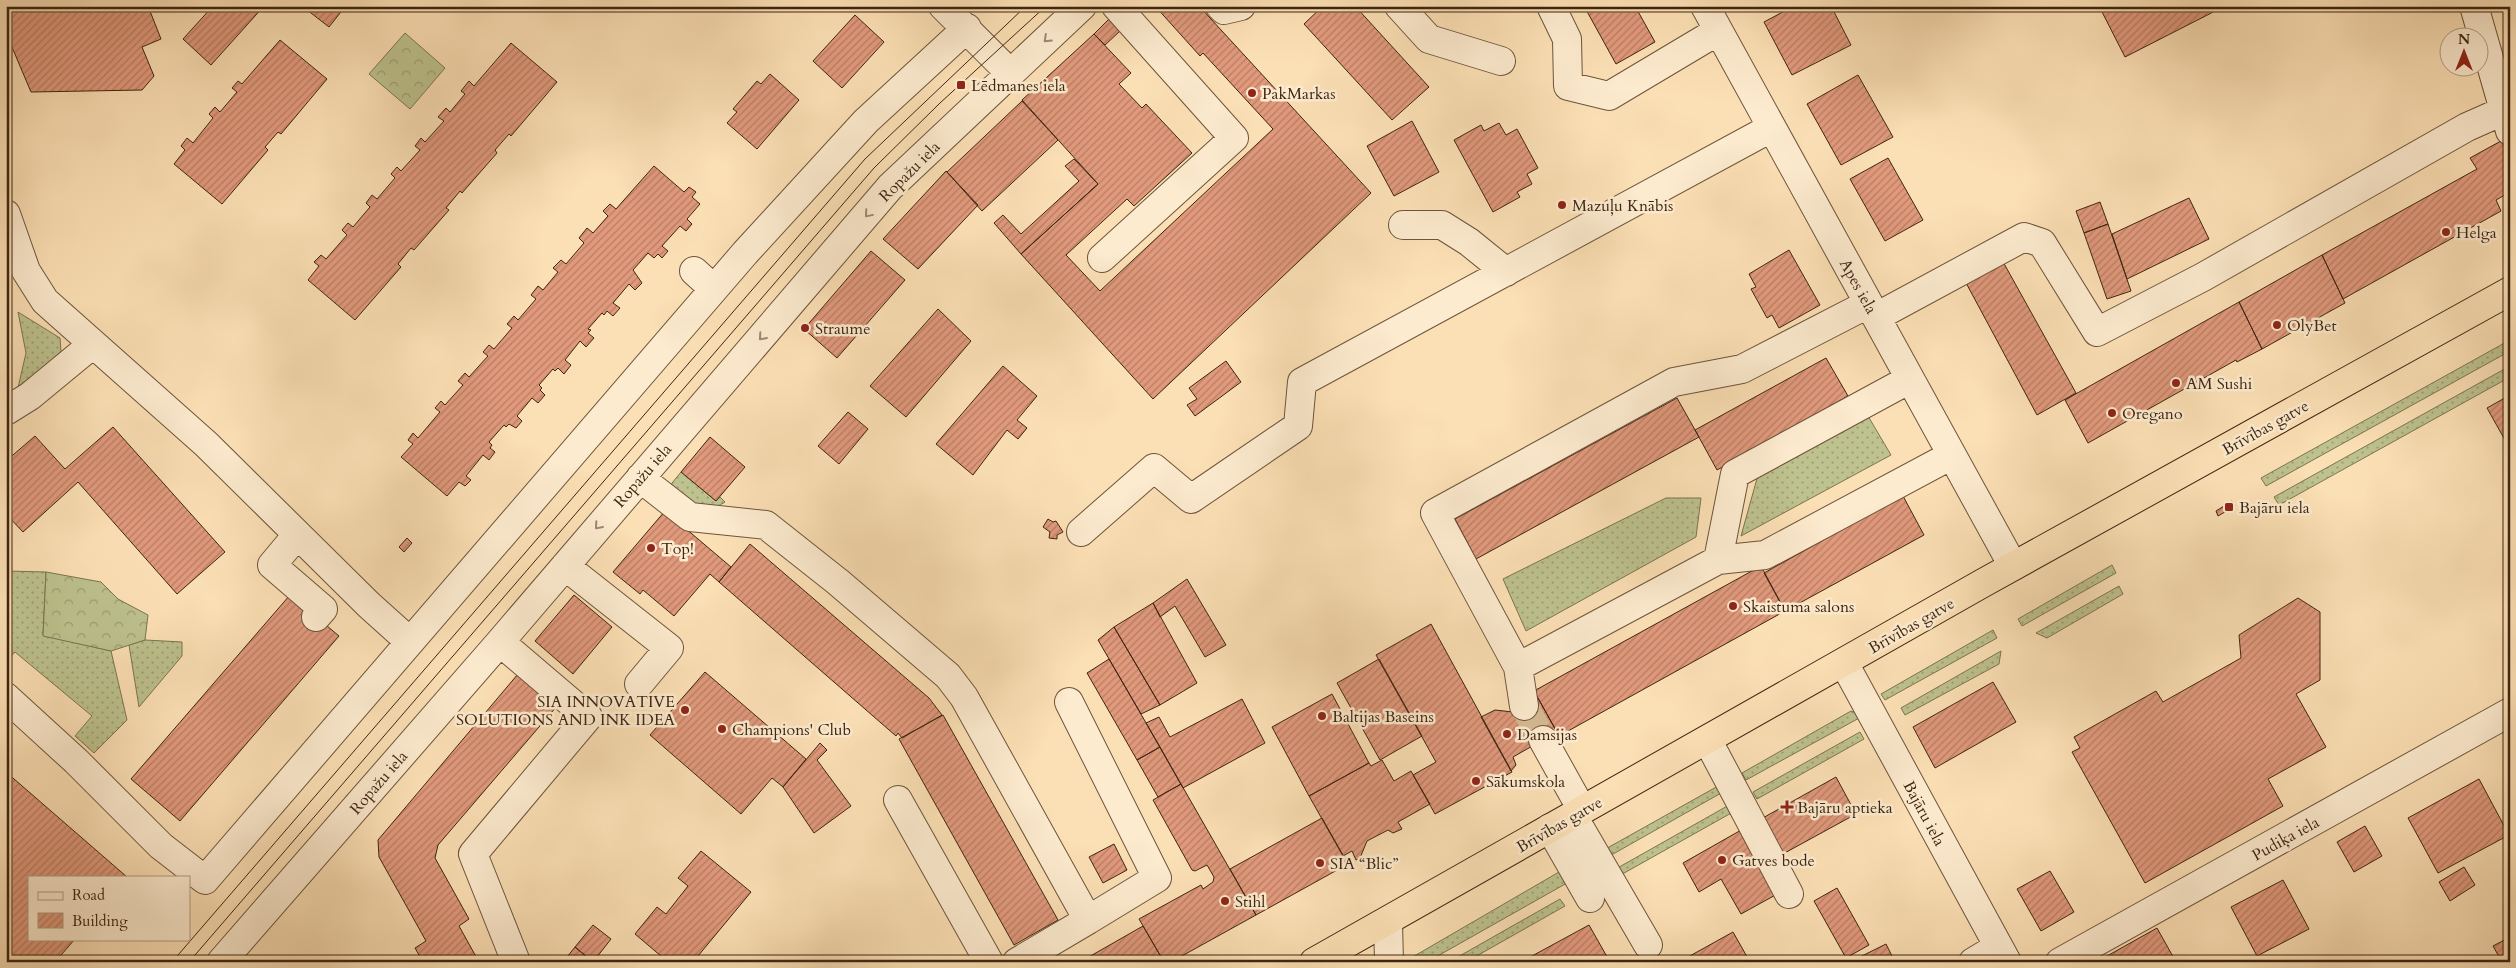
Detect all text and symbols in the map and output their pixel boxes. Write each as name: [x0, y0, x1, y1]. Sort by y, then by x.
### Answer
north arrow: [2438, 28, 2488, 78]
text: N: [2458, 30, 2470, 49]
one-way arrow: [1043, 33, 1052, 42]
place label: Lēdmanes iela: [971, 75, 1066, 97]
marker: Lēdmanes iela: [955, 79, 967, 91]
place label: PakMarkas: [1262, 83, 1336, 105]
marker: PakMarkas: [1246, 87, 1258, 99]
street label: Ropažu iela: [874, 136, 945, 207]
place label: Mazuļu Knābis: [1572, 195, 1673, 217]
marker: Mazuļu Knābis: [1556, 199, 1568, 211]
one-way arrow: [864, 208, 873, 217]
place label: Helga: [2456, 222, 2497, 244]
marker: Helga: [2440, 226, 2452, 238]
street label: Apes iela: [1834, 255, 1882, 318]
place label: OlyBet: [2287, 315, 2337, 337]
place label: Straume: [815, 318, 870, 340]
marker: OlyBet: [2271, 319, 2283, 331]
marker: Straume: [799, 322, 811, 334]
one-way arrow: [759, 332, 768, 341]
place label: AM Sushi: [2186, 373, 2253, 395]
marker: AM Sushi: [2170, 377, 2182, 389]
street label: Brīvības gatve: [2218, 395, 2313, 461]
place label: Oregano: [2122, 403, 2183, 425]
marker: Oregano: [2106, 407, 2118, 419]
street label: Ropažu iela: [609, 439, 677, 512]
place label: Bajāru iela: [2239, 497, 2310, 519]
marker: Bajāru iela: [2223, 501, 2235, 513]
one-way arrow: [595, 521, 604, 530]
place label: Top!: [661, 538, 694, 560]
marker: Top!: [645, 542, 657, 554]
street label: Brīvības gatve: [1865, 592, 1958, 659]
place label: Skaistuma salons: [1743, 596, 1854, 618]
marker: Skaistuma salons: [1727, 600, 1739, 612]
place label: SIA INNOVATIVE SOLUTIONS AND INK IDEA: [456, 691, 676, 731]
marker: SIA INNOVATIVE SOLUTIONS AND INK IDEA: [679, 704, 691, 716]
place label: Baltijas Baseins: [1332, 706, 1434, 728]
marker: Baltijas Baseins: [1316, 710, 1328, 722]
place label: Champions' Club: [732, 719, 851, 741]
marker: Champions' Club: [716, 723, 728, 735]
place label: Damsijas: [1517, 724, 1577, 746]
marker: Damsijas: [1501, 728, 1513, 740]
street label: Ropažu iela: [345, 746, 413, 819]
place label: Sākumskola: [1486, 771, 1565, 793]
marker: Sākumskola: [1470, 775, 1482, 787]
street label: Bajāru iela: [1898, 777, 1950, 850]
street label: Brīvības gatve: [1513, 791, 1606, 858]
place label: Bajāru aptieka: [1797, 797, 1893, 819]
marker: Bajāru aptieka: [1781, 801, 1793, 813]
street label: Pudiķa iela: [2248, 811, 2323, 866]
place label: Gatves bode: [1732, 850, 1815, 872]
place label: SIA “Blic”: [1330, 853, 1398, 875]
marker: Gatves bode: [1716, 854, 1728, 866]
marker: SIA “Blic”: [1314, 857, 1326, 869]
legend: [28, 876, 190, 940]
text: Road: [72, 885, 105, 905]
place label: Stihl: [1235, 891, 1265, 913]
marker: Stihl: [1219, 895, 1231, 907]
text: Building: [72, 911, 128, 931]

